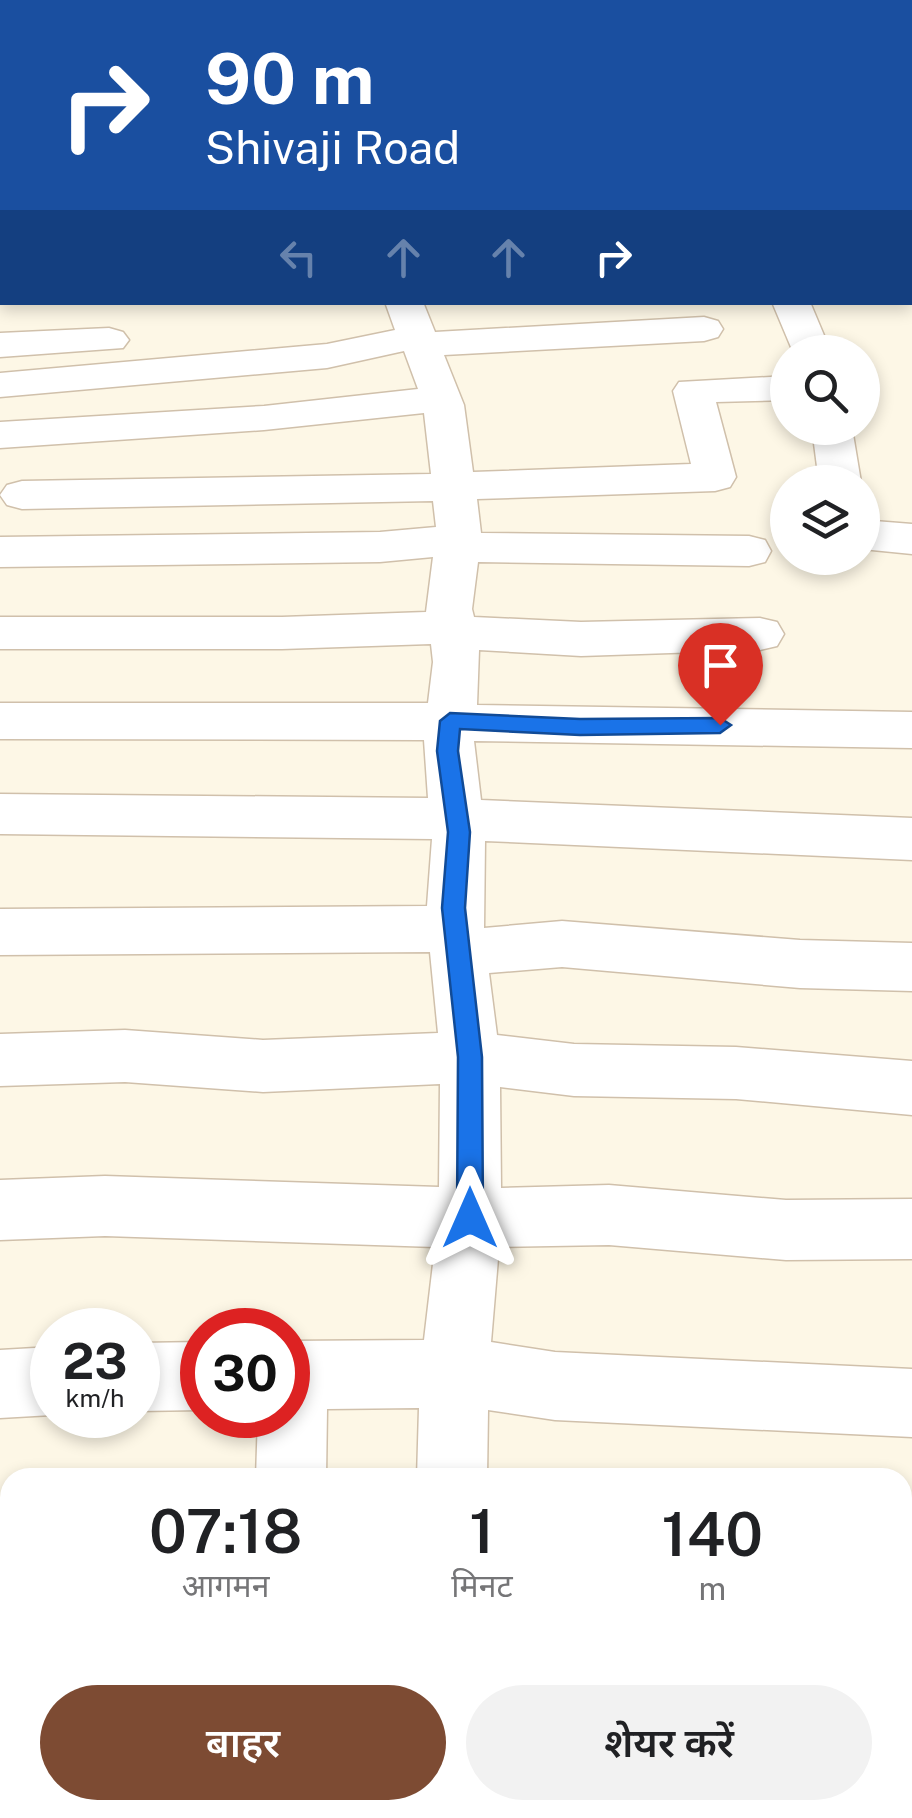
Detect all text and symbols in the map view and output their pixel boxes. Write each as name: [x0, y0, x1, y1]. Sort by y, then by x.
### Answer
text: 90 m: [205, 37, 375, 120]
icon: right: [40, 40, 170, 170]
text: Shivaji Road: [205, 121, 460, 174]
icon: left: [271, 230, 326, 285]
icon: ahead: [376, 230, 431, 285]
icon: ahead: [481, 230, 536, 285]
icon: right: [586, 230, 641, 285]
map controls: [770, 335, 880, 575]
button: search: [770, 335, 880, 445]
button: layers: [770, 465, 880, 575]
pin: [678, 623, 763, 726]
icon: arrive: [693, 638, 748, 693]
position arrow: [418, 1166, 522, 1270]
speed limit sign: 30: [180, 1308, 310, 1438]
text: 23: [62, 1331, 128, 1390]
text: km/h: [66, 1383, 124, 1413]
text: 07:18: [149, 1496, 302, 1567]
text: 1: [469, 1496, 494, 1567]
text: 140: [662, 1499, 763, 1570]
text: आगमन: [182, 1567, 269, 1604]
text: मिनट: [451, 1567, 513, 1604]
text: m: [698, 1570, 726, 1607]
button: बाहर: [40, 1685, 446, 1800]
button: शेयर करें: [466, 1685, 872, 1800]

